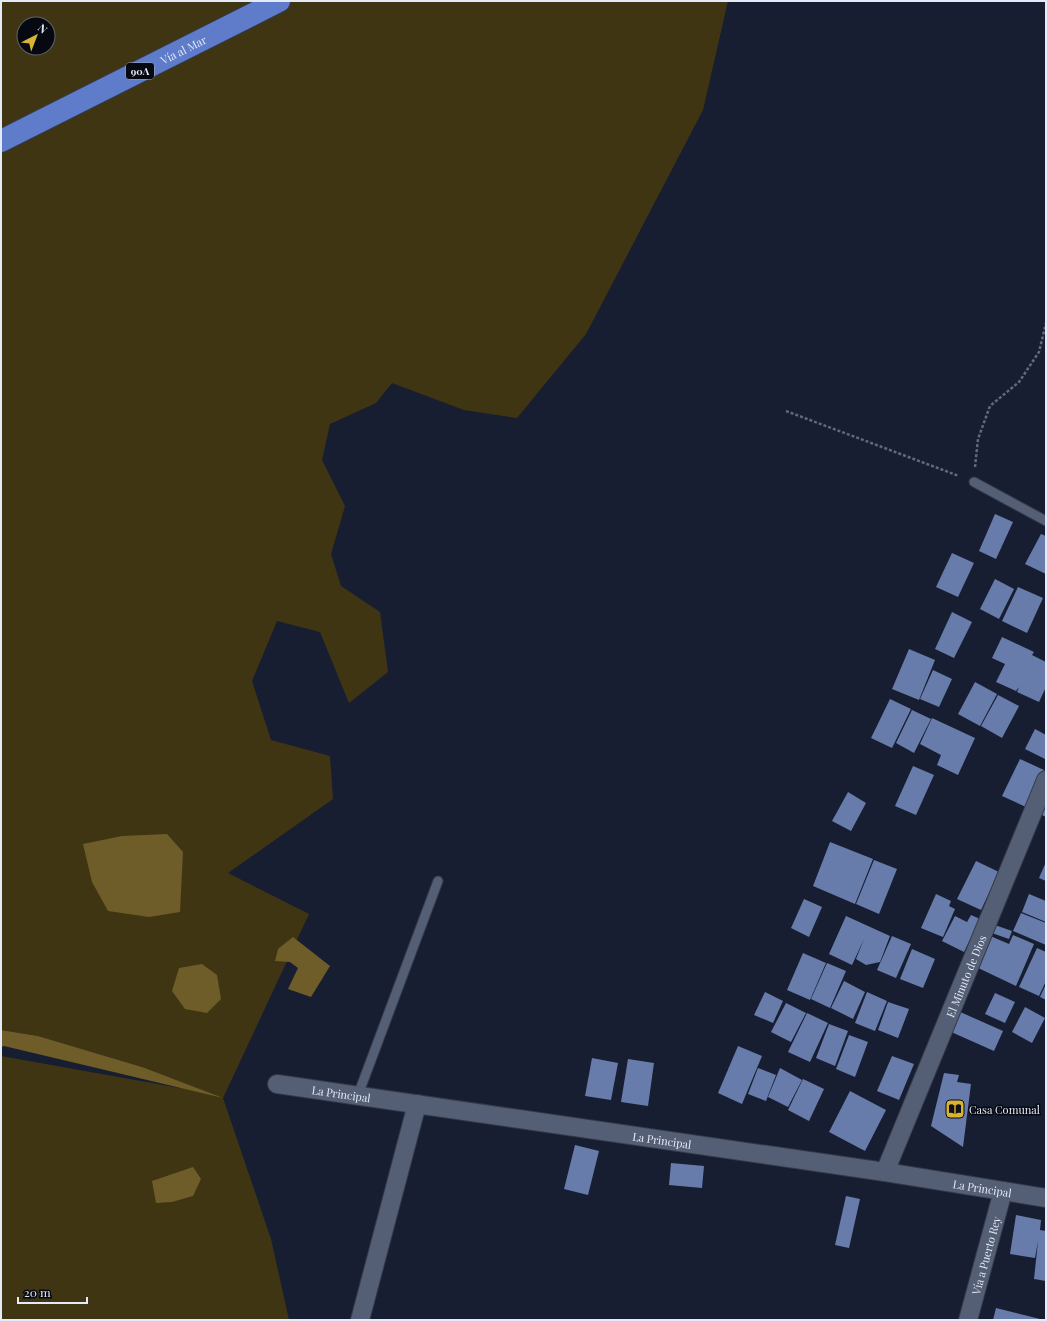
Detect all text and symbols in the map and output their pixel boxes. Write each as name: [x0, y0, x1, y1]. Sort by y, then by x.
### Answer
north arrow: [16, 16, 56, 56]
text: N: [35, 20, 51, 36]
street label: Vía al Mar: [157, 31, 209, 68]
road number: 90A: [126, 63, 154, 79]
street label: El Minuto de Dios: [942, 932, 989, 1019]
street label: La Principal: [311, 1082, 372, 1105]
library icon: Casa Comunal: [944, 1098, 966, 1120]
place label: Casa Comunal: [969, 1102, 1040, 1117]
street label: La Principal: [632, 1128, 692, 1151]
street label: La Principal: [952, 1176, 1013, 1200]
street label: Vía a Puerto Rey: [968, 1214, 1003, 1297]
scale bar: [18, 1279, 87, 1305]
text: 20 m: [24, 1284, 51, 1300]

